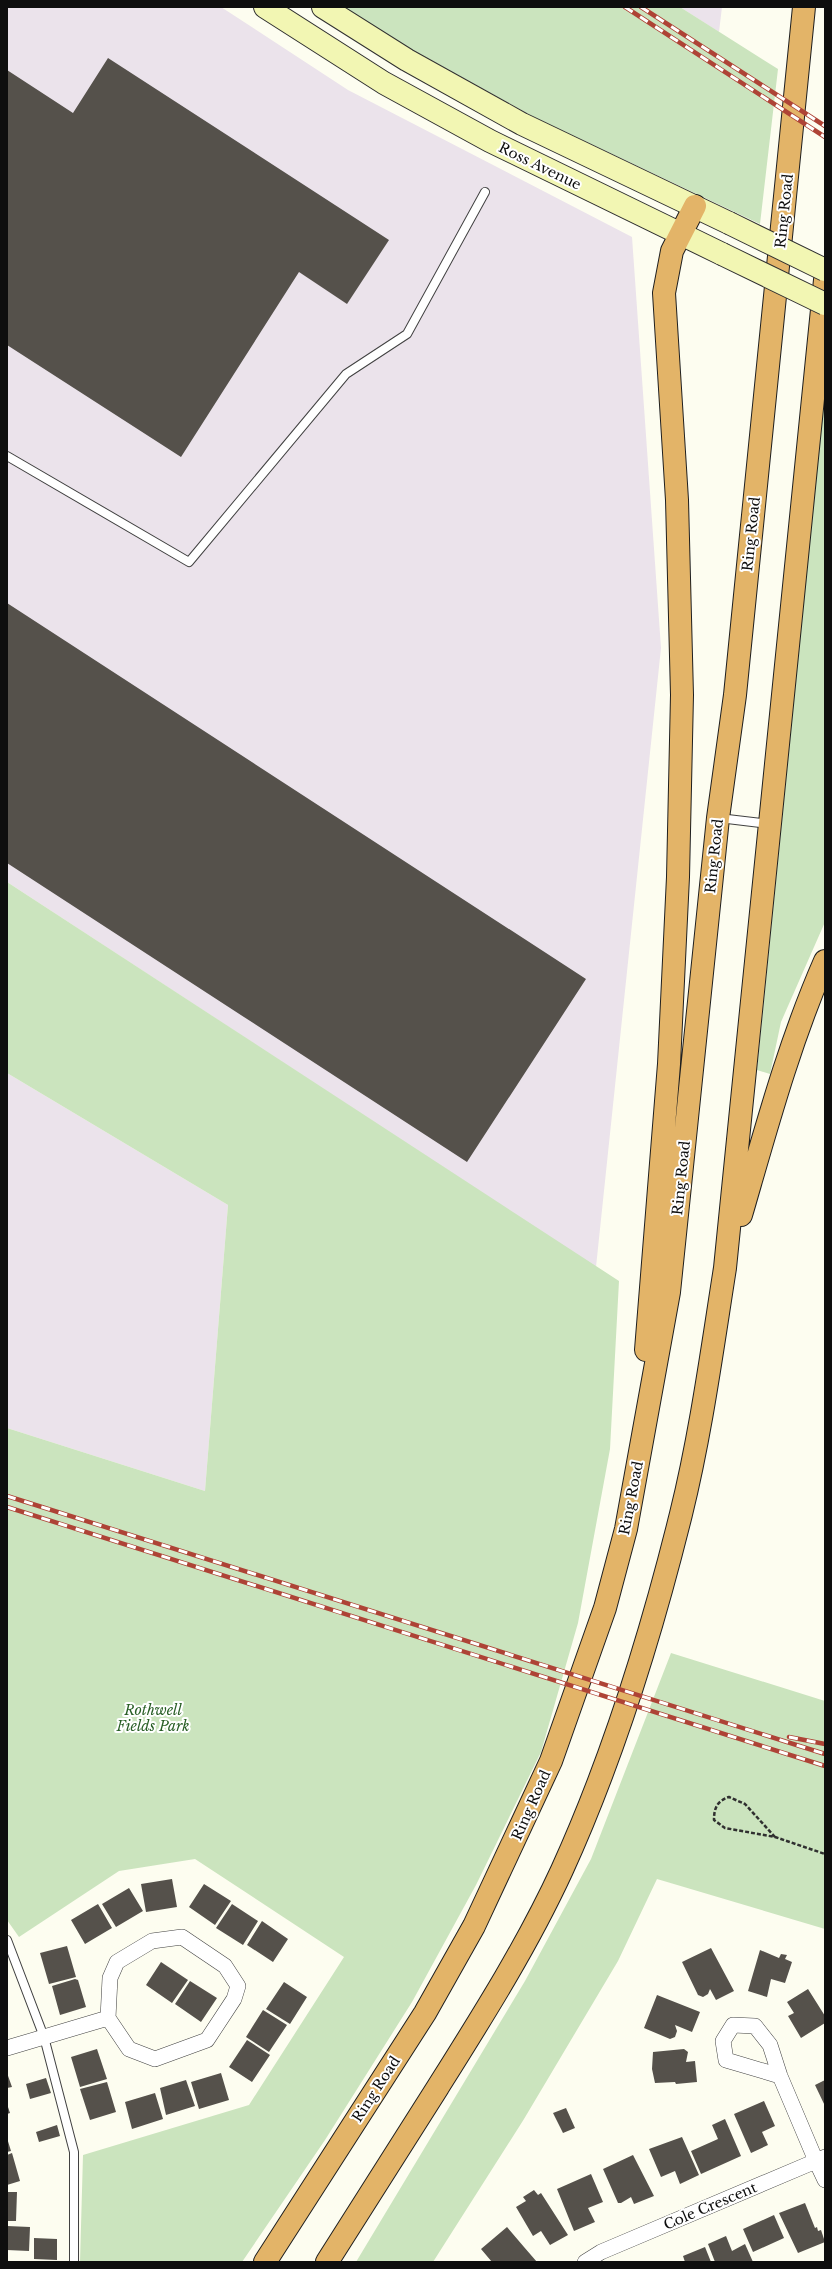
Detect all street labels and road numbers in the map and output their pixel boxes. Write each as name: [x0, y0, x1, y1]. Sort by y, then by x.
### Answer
street label: Ross Avenue: [496, 138, 584, 194]
street label: Ring Road: [771, 172, 797, 249]
street label: Ring Road: [738, 495, 764, 572]
street label: Ring Road: [701, 817, 727, 894]
street label: Ring Road: [668, 1139, 694, 1216]
street label: Ring Road: [615, 1459, 647, 1537]
street label: Ring Road: [508, 1767, 555, 1843]
street label: Ring Road: [348, 2052, 404, 2125]
street label: Cole Crescent: [661, 2178, 760, 2234]

